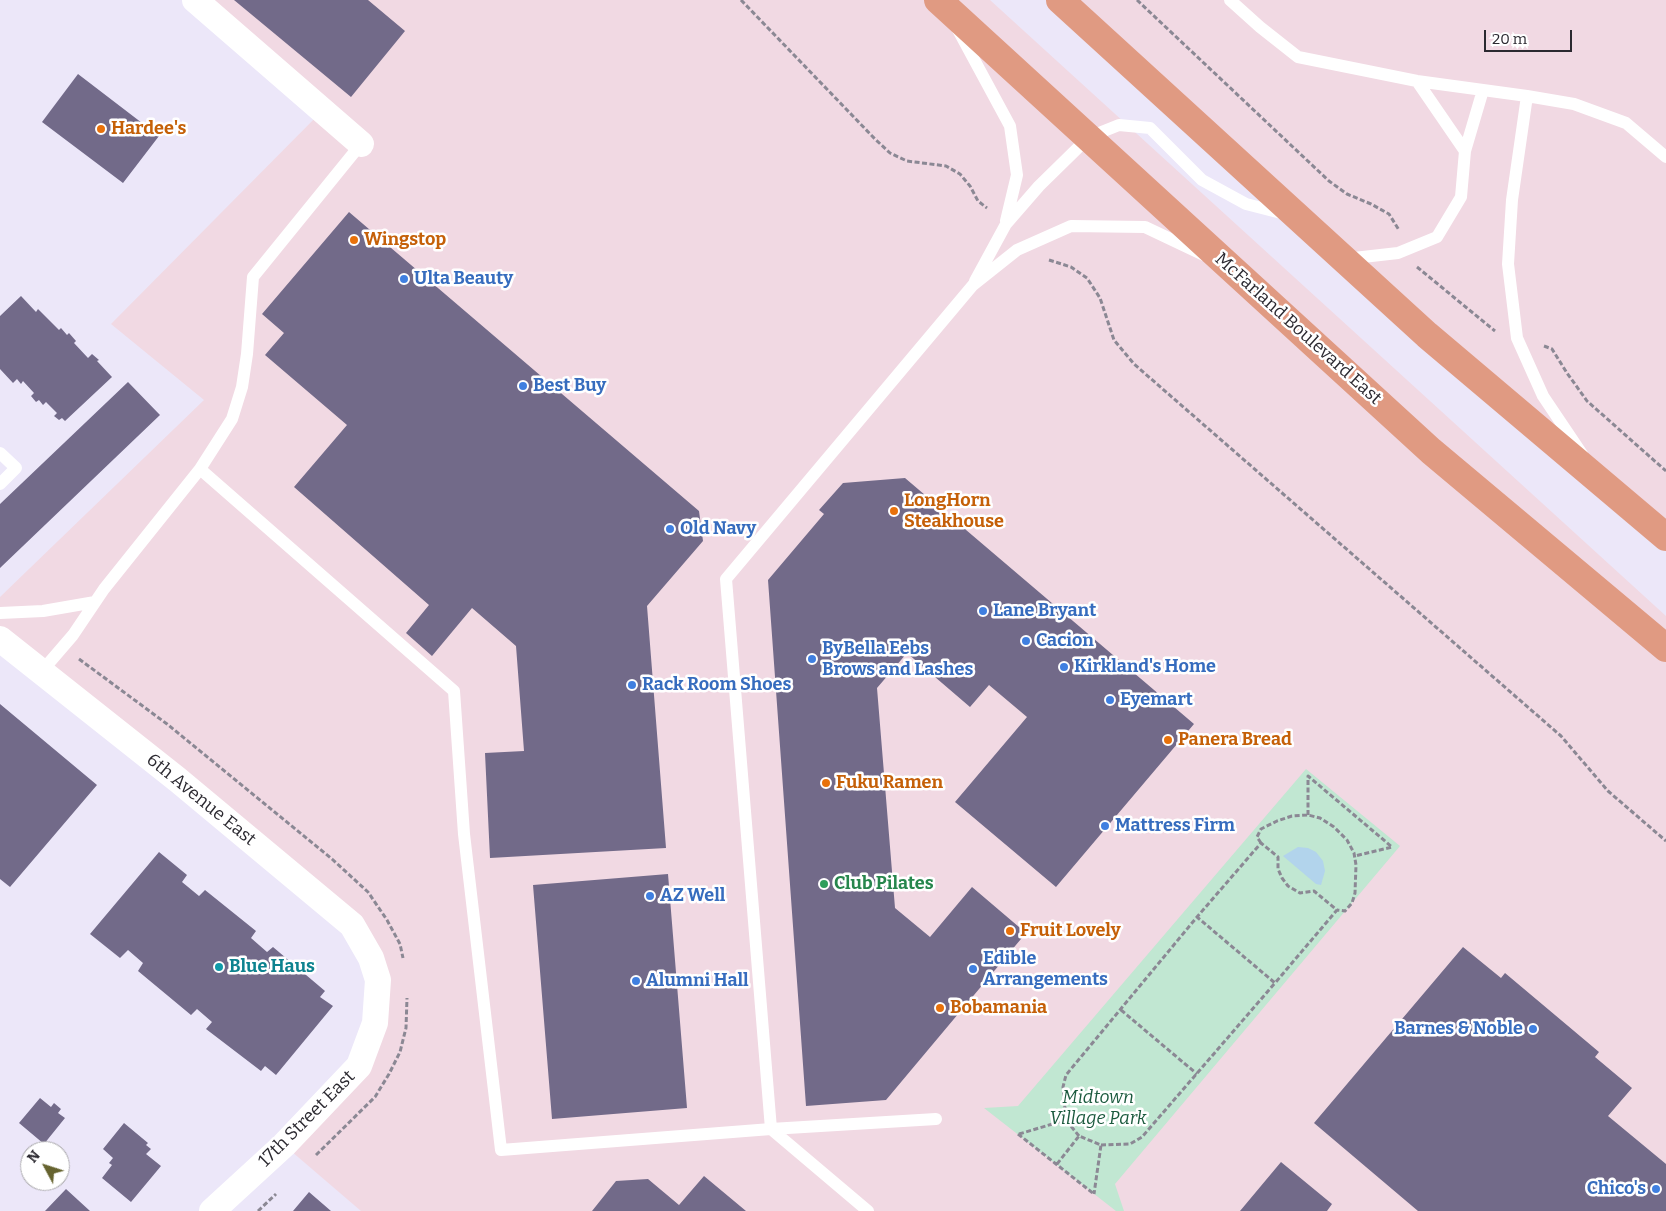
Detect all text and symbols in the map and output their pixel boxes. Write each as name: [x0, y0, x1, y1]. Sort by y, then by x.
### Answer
scale bar: [1486, 20, 1574, 52]
text: 20 m: [1492, 30, 1527, 48]
place label: Hardee's: [111, 118, 186, 140]
marker: Hardee's: [95, 123, 107, 135]
place label: Wingstop: [364, 229, 446, 251]
marker: Wingstop: [348, 234, 360, 246]
street label: McFarland Boulevard East: [1210, 248, 1386, 410]
place label: Ulta Beauty: [414, 268, 513, 290]
marker: Ulta Beauty: [398, 273, 410, 285]
place label: Best Buy: [533, 375, 606, 397]
marker: Best Buy: [517, 380, 529, 392]
place label: LongHorn Steakhouse: [904, 490, 1004, 532]
marker: LongHorn Steakhouse: [888, 505, 900, 517]
place label: Old Navy: [680, 518, 756, 540]
marker: Old Navy: [664, 523, 676, 535]
place label: Lane Bryant: [993, 600, 1096, 622]
marker: Lane Bryant: [977, 605, 989, 617]
place label: Cacion: [1036, 630, 1094, 652]
marker: Cacion: [1020, 635, 1032, 647]
place label: ByBella Eebs Brows and Lashes: [822, 638, 973, 681]
marker: ByBella Eebs Brows and Lashes: [806, 653, 818, 665]
place label: Kirkland's Home: [1074, 656, 1216, 678]
marker: Kirkland's Home: [1058, 661, 1070, 673]
place label: Rack Room Shoes: [642, 674, 791, 696]
marker: Rack Room Shoes: [626, 679, 638, 691]
place label: Eyemart: [1120, 689, 1193, 711]
marker: Eyemart: [1104, 694, 1116, 706]
place label: Panera Bread: [1178, 729, 1292, 751]
marker: Panera Bread: [1162, 734, 1174, 746]
street label: 6th Avenue East: [142, 749, 260, 851]
place label: Fuku Ramen: [836, 772, 943, 794]
marker: Fuku Ramen: [820, 777, 832, 789]
place label: Mattress Firm: [1115, 815, 1235, 837]
marker: Mattress Firm: [1099, 820, 1111, 832]
place label: Club Pilates: [834, 873, 934, 895]
marker: Club Pilates: [818, 878, 830, 890]
place label: AZ Well: [660, 885, 725, 907]
marker: AZ Well: [644, 890, 656, 902]
place label: Fruit Lovely: [1020, 920, 1121, 942]
marker: Fruit Lovely: [1004, 925, 1016, 937]
place label: Edible Arrangements: [983, 948, 1108, 991]
place label: Blue Haus: [229, 956, 315, 978]
marker: Blue Haus: [213, 961, 225, 973]
marker: Edible Arrangements: [967, 963, 979, 975]
place label: Alumni Hall: [646, 970, 749, 992]
marker: Alumni Hall: [630, 975, 642, 987]
place label: Bobamania: [950, 997, 1047, 1019]
marker: Bobamania: [934, 1002, 946, 1014]
place label: Barnes & Noble: [1394, 1018, 1523, 1040]
marker: Barnes & Noble: [1527, 1023, 1539, 1035]
street label: 17th Street East: [254, 1066, 360, 1172]
park label: Midtown Village Park: [1049, 1087, 1147, 1130]
north arrow: [20, 1141, 70, 1191]
text: N: [24, 1147, 44, 1166]
place label: Chico's: [1587, 1178, 1646, 1200]
marker: Chico's: [1650, 1183, 1662, 1195]

